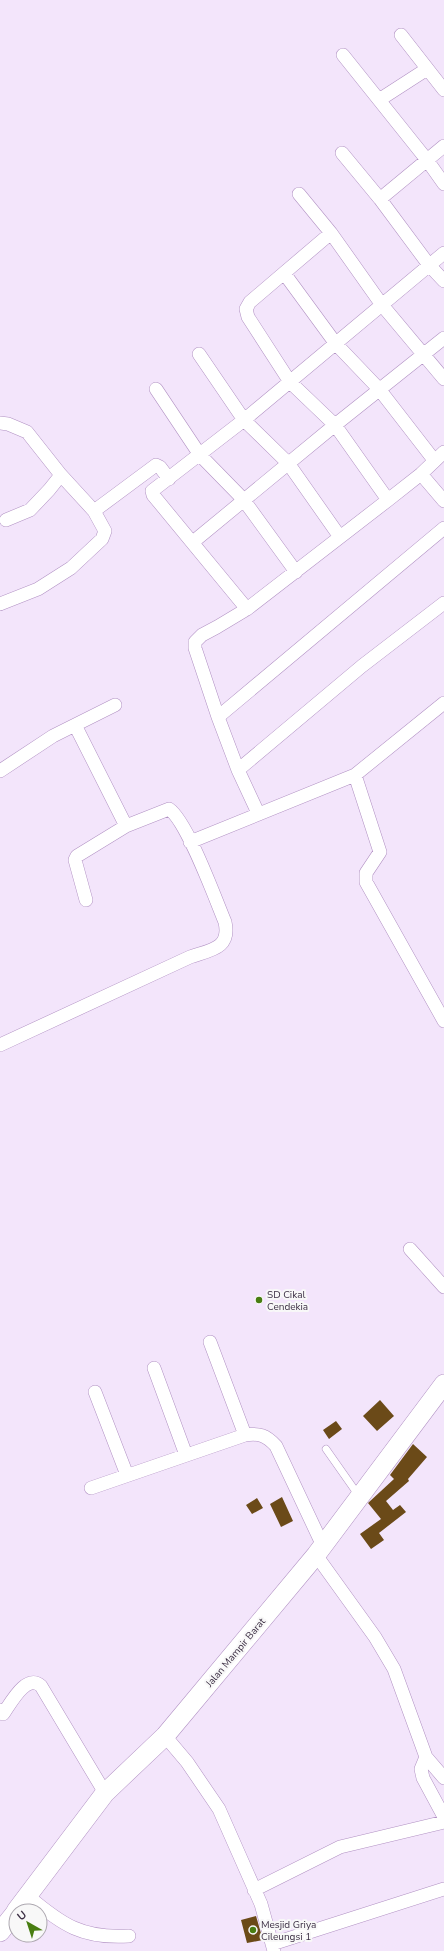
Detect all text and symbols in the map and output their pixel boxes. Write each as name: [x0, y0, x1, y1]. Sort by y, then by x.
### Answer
place label: SD Cikal Cendekia: [267, 1288, 308, 1314]
marker: SD Cikal Cendekia: [254, 1295, 264, 1305]
street label: Jalan Mampir Barat: [202, 1615, 269, 1691]
north arrow: [8, 1903, 48, 1943]
text: U: [14, 1907, 30, 1924]
place label: Mesjid Griya Cileungsi 1: [261, 1918, 316, 1944]
marker: Mesjid Griya Cileungsi 1: [248, 1925, 258, 1935]

